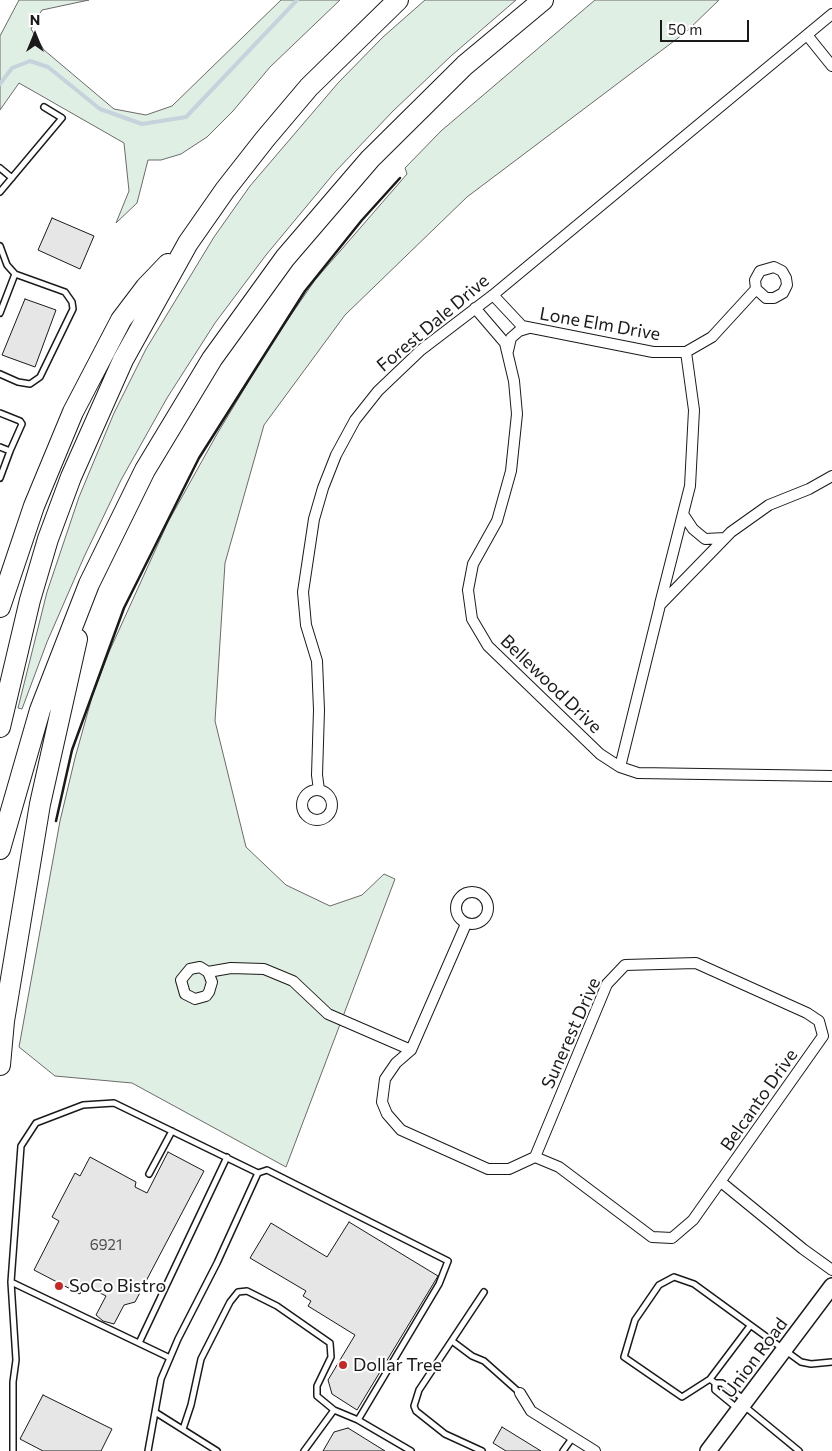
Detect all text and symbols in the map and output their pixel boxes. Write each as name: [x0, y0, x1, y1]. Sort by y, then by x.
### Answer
north arrow: [10, 10, 60, 60]
scale bar: [662, 10, 751, 42]
text: N: [30, 11, 40, 28]
text: 50 m: [668, 20, 702, 38]
street label: Forest Dale Drive: [373, 270, 493, 376]
street label: Lone Elm Drive: [538, 303, 662, 345]
street label: Bellewood Drive: [496, 630, 606, 738]
street label: Sunerest Drive: [537, 974, 605, 1092]
street label: Belcanto Drive: [716, 1045, 802, 1155]
house number: 6921: [90, 1236, 122, 1254]
place label: SoCo Bistro: [69, 1275, 166, 1297]
marker: SoCo Bistro: [53, 1280, 65, 1292]
street label: Union Road: [718, 1314, 792, 1402]
place label: Dollar Tree: [353, 1354, 442, 1376]
marker: Dollar Tree: [337, 1359, 349, 1371]

